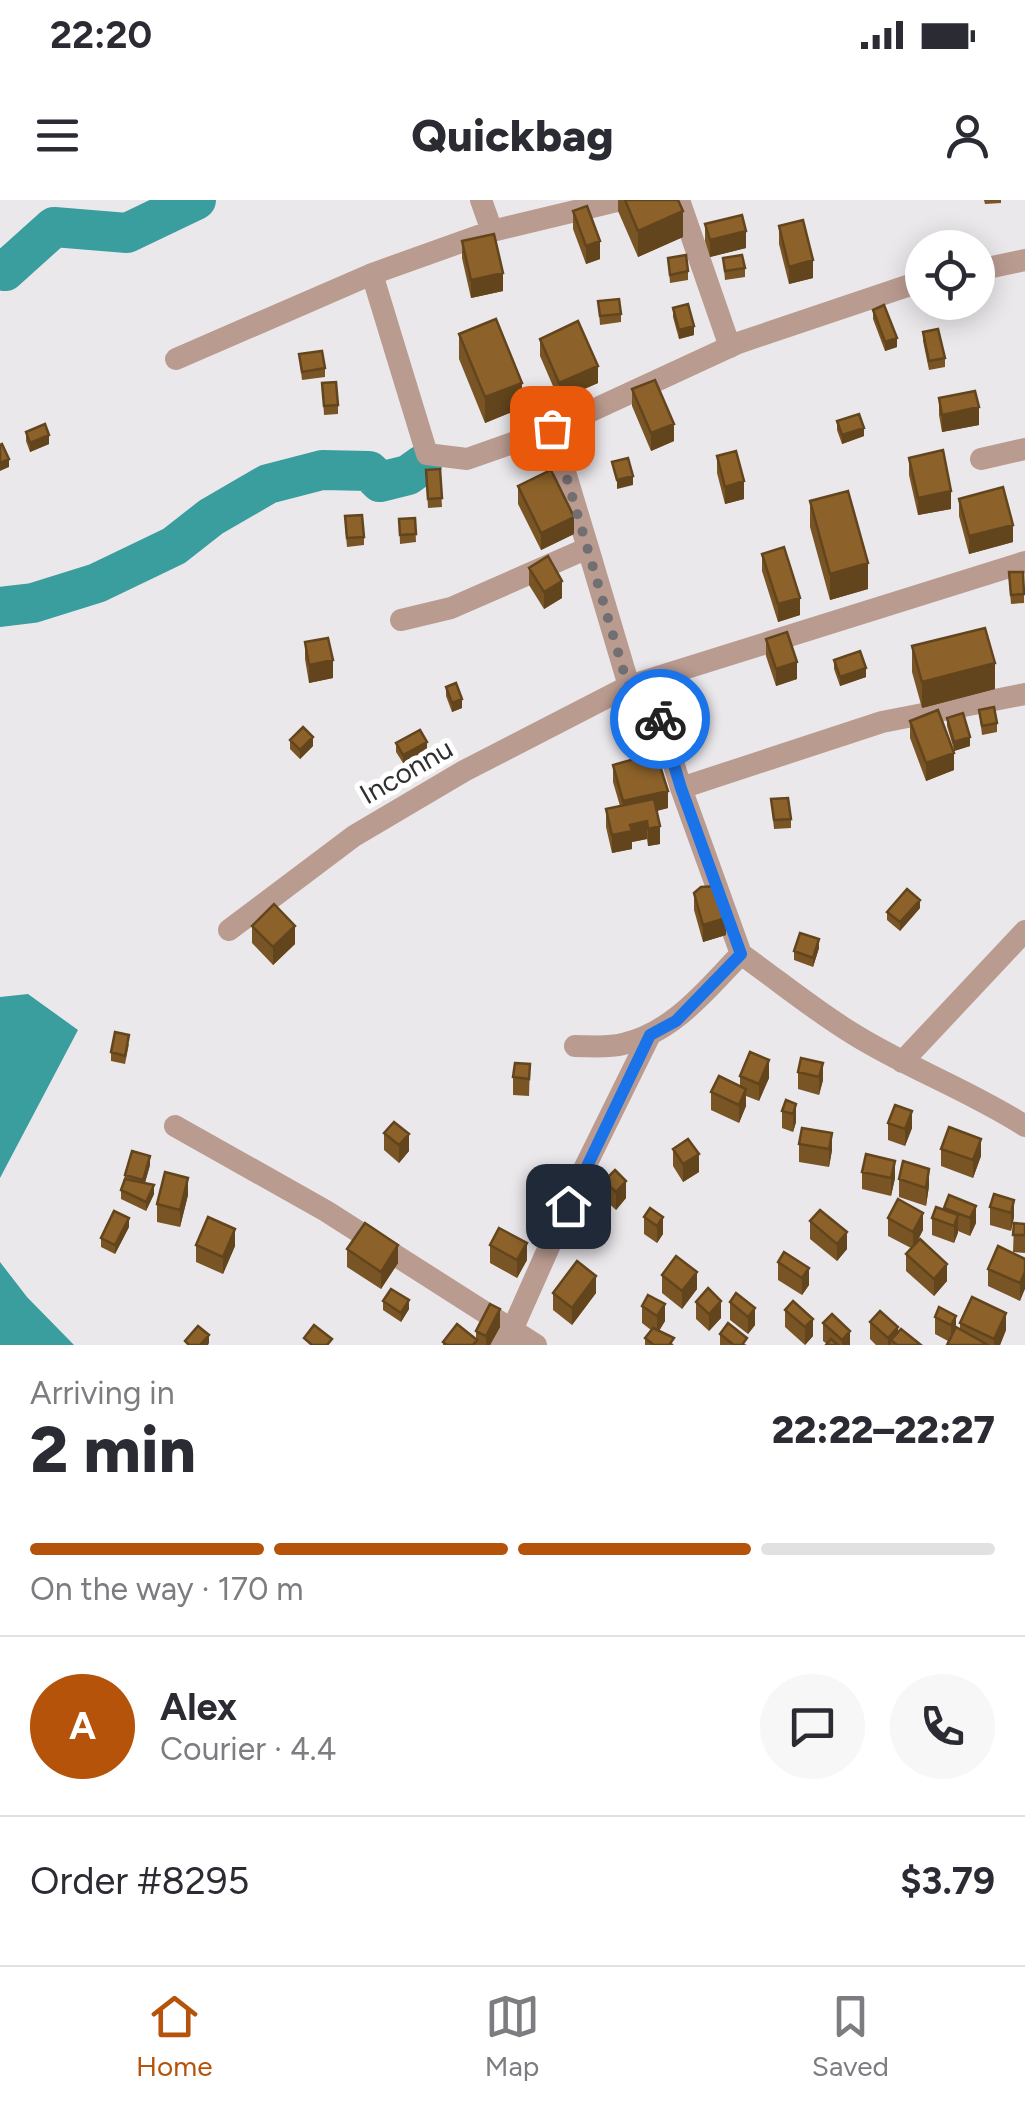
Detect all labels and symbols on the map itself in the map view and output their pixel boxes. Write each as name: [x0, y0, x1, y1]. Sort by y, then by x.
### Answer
pin: [510, 386, 595, 471]
courier: [610, 669, 710, 769]
street label: Inconnu: [354, 731, 458, 811]
pin: [526, 1164, 611, 1249]

